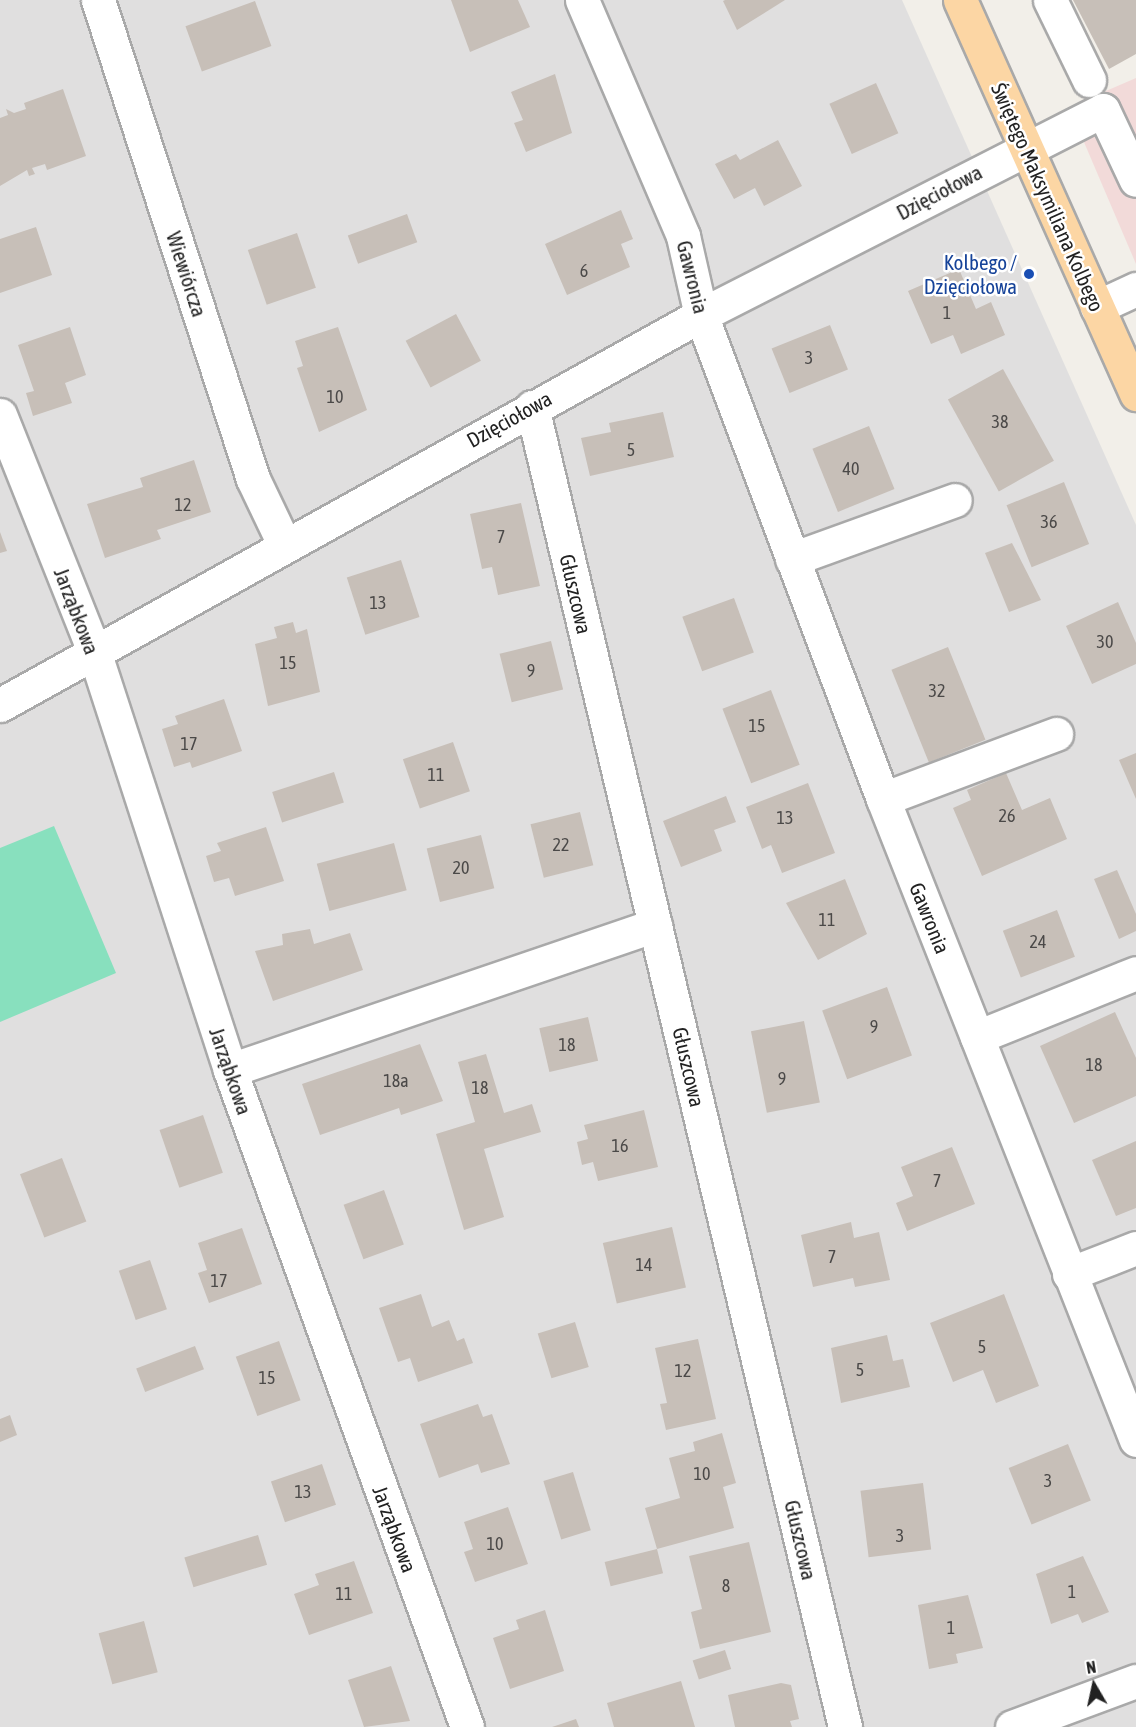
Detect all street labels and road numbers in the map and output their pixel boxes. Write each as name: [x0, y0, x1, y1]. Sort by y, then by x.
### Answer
street label: Świętego Maksymiliana Kolbego: [986, 79, 1110, 315]
street label: Dzięciołowa: [892, 159, 986, 225]
street label: Wiewiórcza: [161, 228, 213, 320]
street label: Gawronia: [672, 238, 714, 316]
street label: Dzięciołowa: [462, 385, 556, 453]
street label: Głuszcowa: [555, 552, 597, 636]
street label: Jarząbkowa: [49, 564, 105, 658]
street label: Gawronia: [904, 879, 956, 957]
street label: Jarząbkowa: [204, 1024, 258, 1118]
street label: Głuszcowa: [668, 1025, 710, 1109]
street label: Jarząbkowa: [368, 1482, 422, 1576]
street label: Głuszcowa: [780, 1498, 822, 1582]

